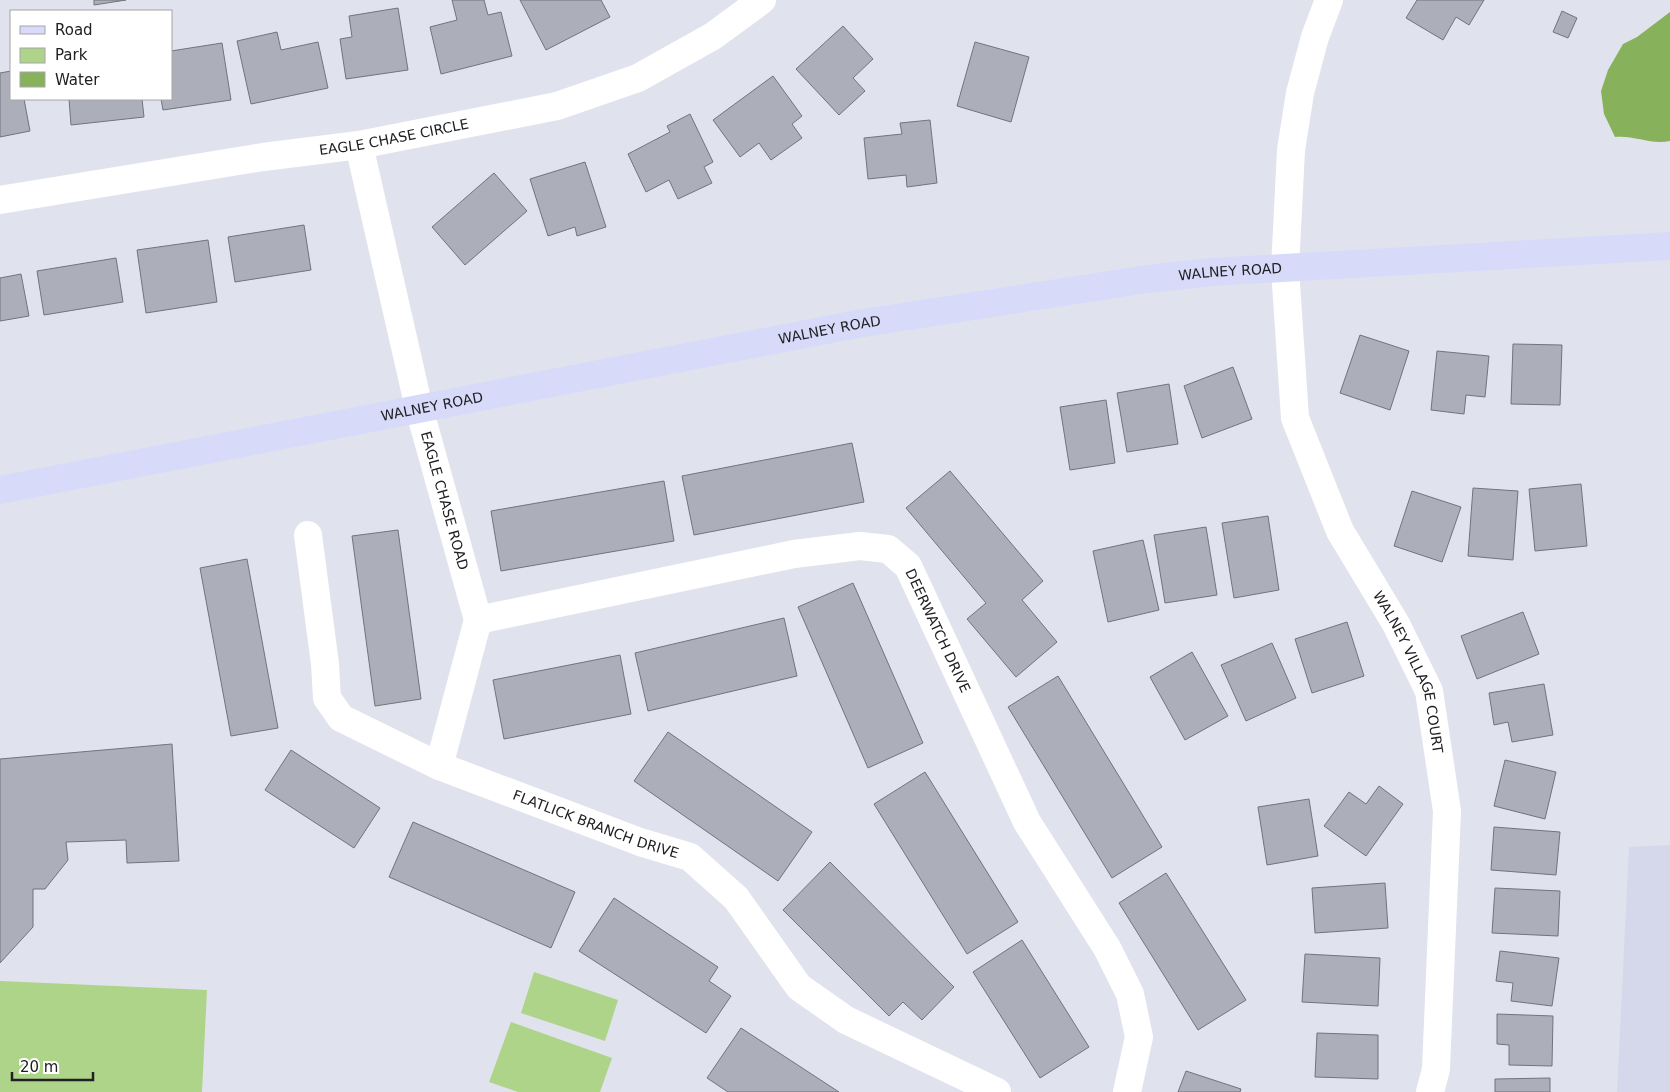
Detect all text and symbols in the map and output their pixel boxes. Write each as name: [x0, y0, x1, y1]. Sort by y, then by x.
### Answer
legend: [10, 10, 172, 100]
text: Road: [55, 21, 93, 39]
text: Park: [55, 46, 88, 64]
text: Water: [55, 71, 100, 89]
street label: EAGLE CHASE CIRCLE: [318, 116, 470, 158]
street label: WALNEY ROAD: [1178, 260, 1282, 284]
street label: WALNEY ROAD: [777, 312, 882, 347]
street label: WALNEY ROAD: [380, 389, 484, 424]
street label: EAGLE CHASE ROAD: [418, 430, 472, 572]
street label: DEERWATCH DRIVE: [902, 566, 974, 695]
street label: WALNEY VILLAGE COURT: [1370, 588, 1446, 754]
street label: FLATLICK BRANCH DRIVE: [511, 787, 681, 861]
scale bar: [12, 1050, 94, 1082]
text: 20 m: [20, 1058, 58, 1076]

